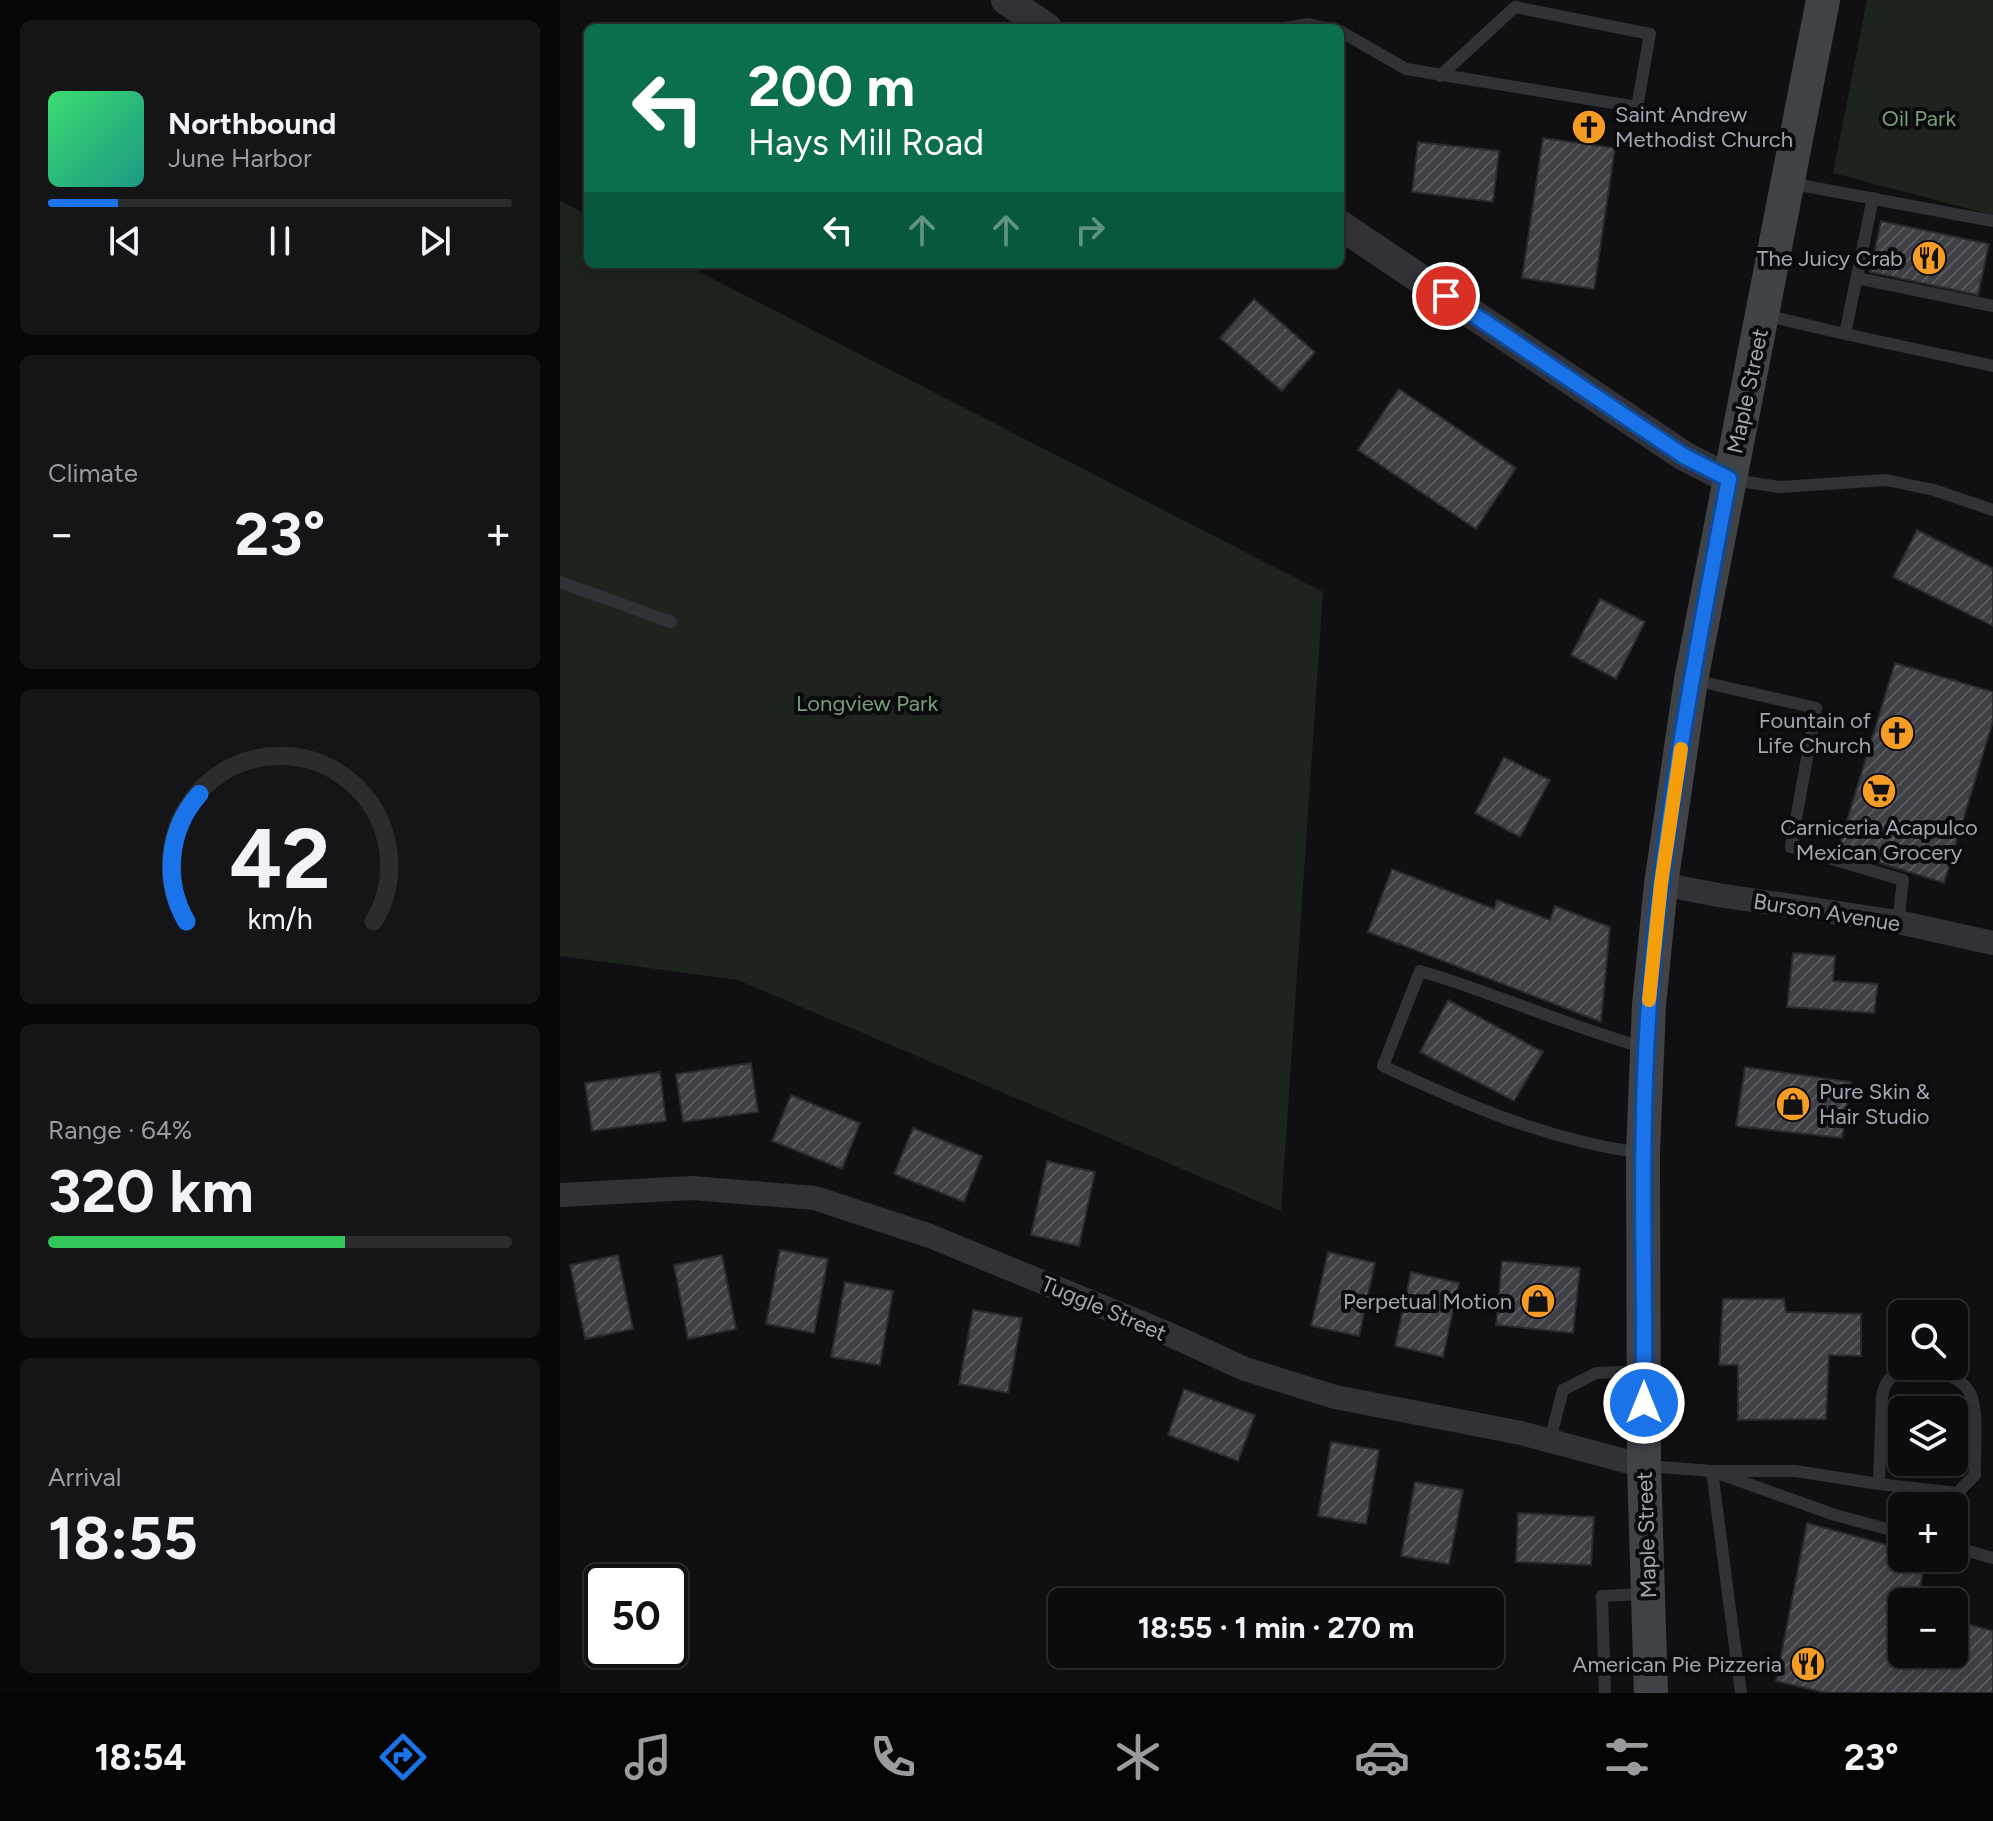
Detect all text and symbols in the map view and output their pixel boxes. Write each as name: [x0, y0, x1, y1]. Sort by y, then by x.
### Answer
text: 200 m: [748, 53, 915, 120]
icon: left: [616, 56, 720, 160]
place label: Saint Andrew Methodist Church: [1615, 101, 1793, 153]
text: Northbound: [168, 105, 336, 142]
park label: Oil Park: [1882, 105, 1956, 132]
church icon: Saint Andrew Methodist Church: [1570, 108, 1608, 146]
text: Hays Mill Road: [748, 121, 984, 164]
text: June Harbor: [168, 142, 312, 174]
icon: left: [816, 208, 860, 252]
icon: ahead: [900, 208, 944, 252]
icon: ahead: [984, 208, 1028, 252]
icon: right: [1068, 208, 1112, 252]
icon: previous: [103, 219, 147, 263]
icon: pause: [258, 219, 302, 263]
icon: next: [413, 219, 457, 263]
restaurant icon: The Juicy Crab: [1910, 239, 1948, 277]
place label: The Juicy Crab: [1756, 245, 1903, 272]
pin: [1412, 262, 1480, 330]
icon: arrive: [1424, 274, 1468, 318]
street label: Maple Street: [1721, 326, 1774, 456]
text: Climate: [48, 457, 138, 489]
text: 23°: [235, 498, 325, 570]
text: −: [48, 507, 75, 560]
text: +: [485, 507, 512, 560]
park label: Longview Park: [796, 690, 938, 717]
place label: Fountain of Life Church: [1757, 707, 1872, 759]
church icon: Fountain of Life Church: [1878, 714, 1916, 752]
supermarket icon: Carniceria Acapulco Mexican Grocery: [1860, 772, 1898, 810]
text: 42: [230, 809, 330, 909]
place label: Carniceria Acapulco Mexican Grocery: [1780, 814, 1978, 866]
street label: Burson Avenue: [1752, 888, 1902, 937]
text: km/h: [247, 903, 313, 937]
place label: Pure Skin & Hair Studio: [1819, 1078, 1930, 1130]
shop icon: Pure Skin & Hair Studio: [1774, 1085, 1812, 1123]
text: Range · 64%: [48, 1114, 192, 1146]
text: 320 km: [48, 1155, 254, 1227]
street label: Tuggle Street: [1037, 1270, 1170, 1347]
shop icon: Perpetual Motion: [1519, 1282, 1557, 1320]
place label: Perpetual Motion: [1343, 1288, 1512, 1315]
map controls: [1888, 1300, 1968, 1668]
button: search: [1888, 1300, 1968, 1380]
position arrow: [1602, 1361, 1686, 1445]
button: layers: [1888, 1396, 1968, 1476]
text: Arrival: [48, 1461, 121, 1493]
street label: Maple Street: [1631, 1471, 1662, 1599]
button: +: [1888, 1492, 1968, 1572]
text: 18:55: [48, 1502, 198, 1574]
speed limit sign: 50: [584, 1564, 688, 1668]
button: −: [1888, 1588, 1968, 1668]
text: 18:55 · 1 min · 270 m: [1138, 1609, 1414, 1646]
restaurant icon: American Pie Pizzeria: [1789, 1645, 1827, 1683]
place label: American Pie Pizzeria: [1572, 1651, 1782, 1678]
icon: directions: [375, 1729, 431, 1785]
icon: music: [620, 1729, 676, 1785]
icon: phone: [865, 1729, 921, 1785]
icon: climate: [1110, 1729, 1166, 1785]
icon: car: [1354, 1729, 1410, 1785]
icon: filters: [1599, 1729, 1655, 1785]
text: 18:54: [94, 1736, 186, 1779]
text: 23°: [1844, 1736, 1899, 1779]

